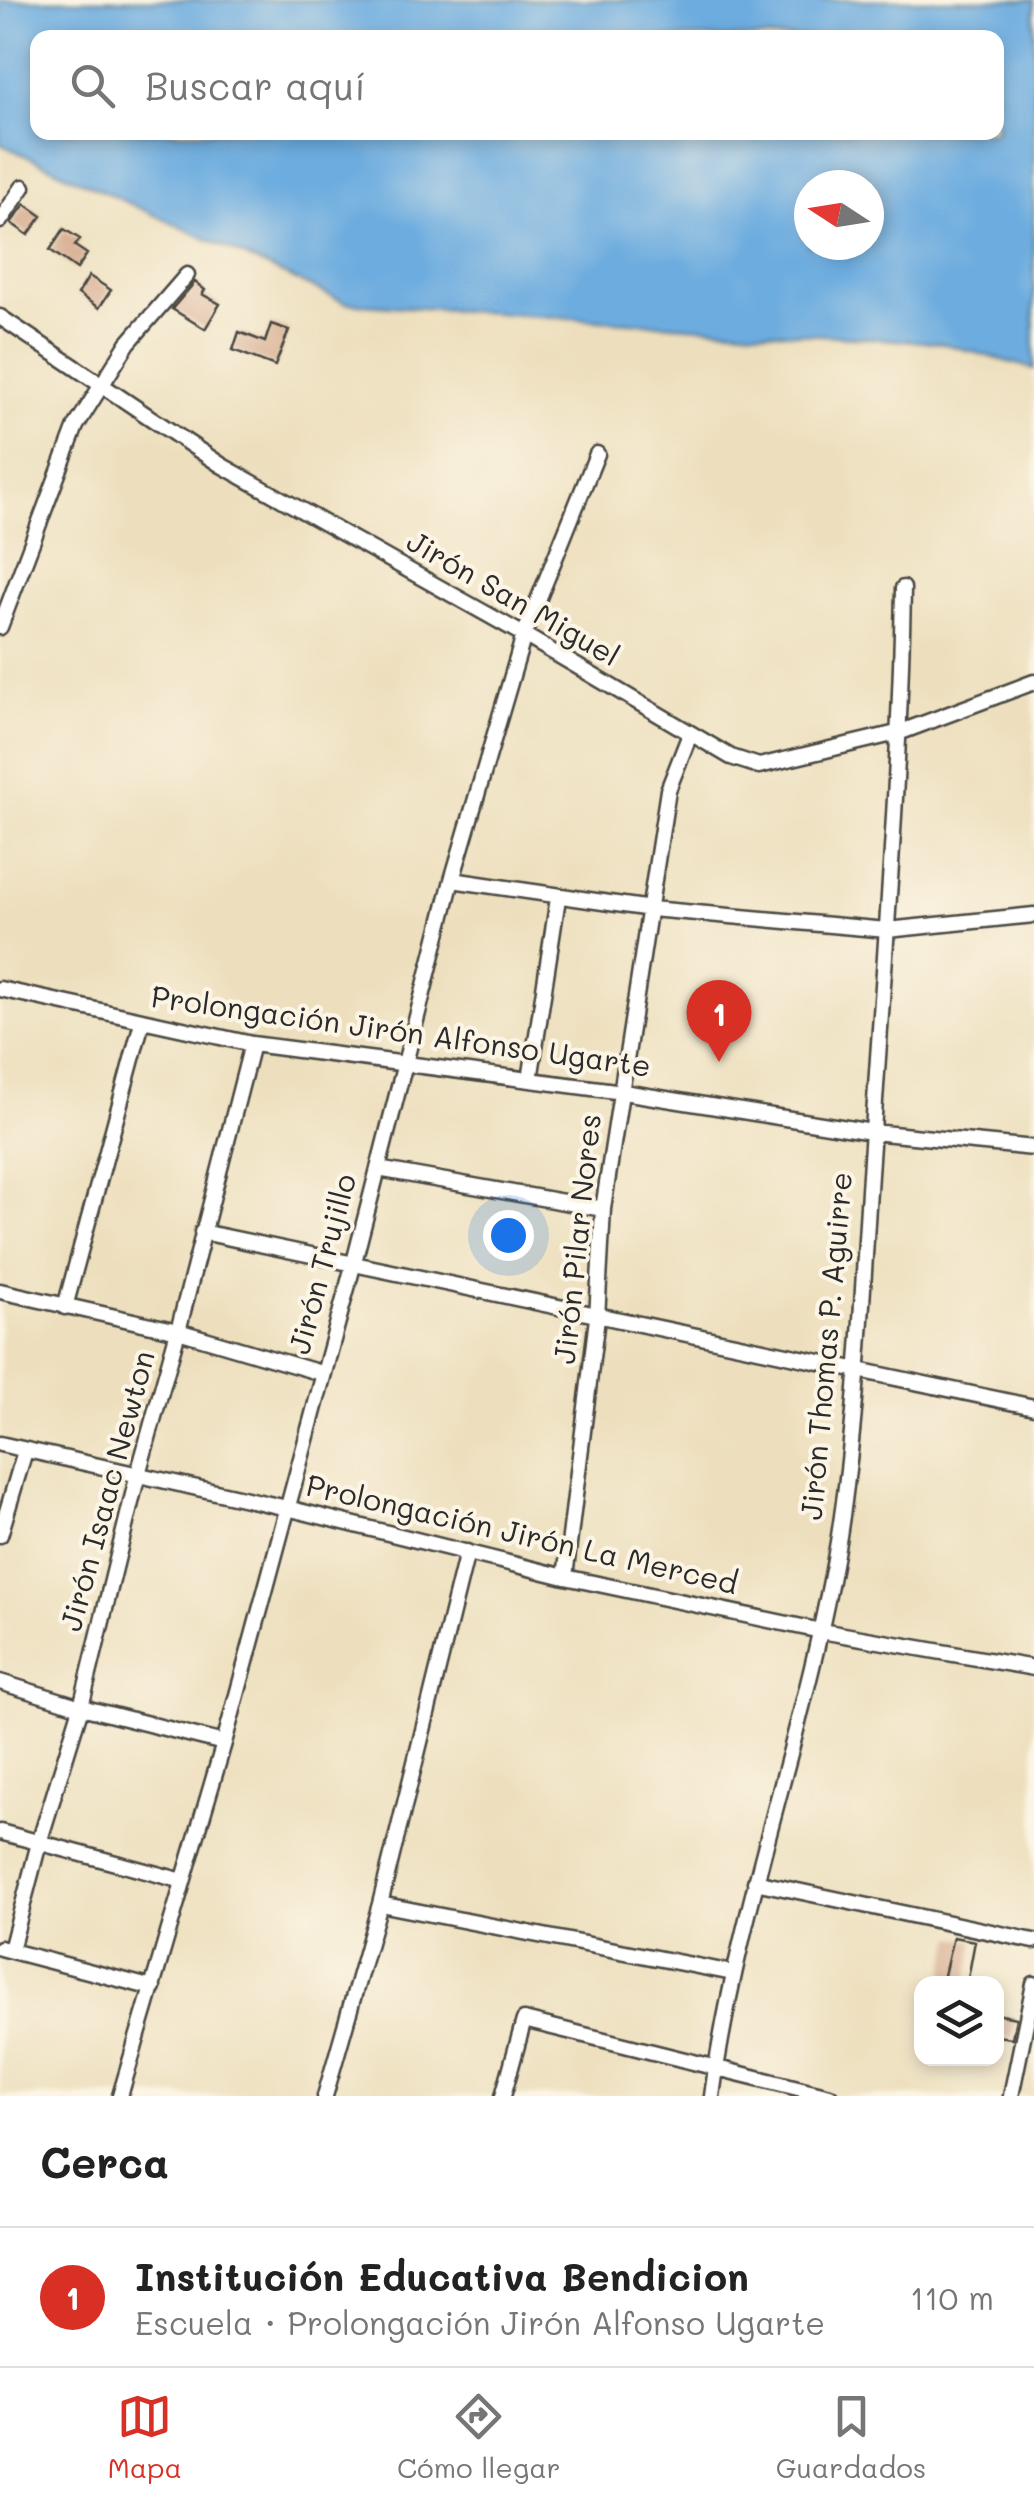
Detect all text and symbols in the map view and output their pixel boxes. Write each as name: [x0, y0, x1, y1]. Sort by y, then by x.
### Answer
search box: [30, 30, 1004, 140]
icon: search: [65, 58, 120, 113]
text: Buscar aquí: [145, 60, 366, 110]
north arrow: [794, 170, 884, 260]
street label: Jirón San Miguel: [400, 520, 628, 674]
street label: Prolongación Jirón Alfonso Ugarte: [149, 975, 654, 1085]
pin: 1: [686, 980, 752, 1062]
street label: Jirón Pilar Nores: [543, 1112, 609, 1366]
street label: Jirón Trujillo: [278, 1169, 364, 1358]
street label: Jirón Thomas P. Aguirre: [790, 1170, 860, 1521]
your location: [483, 1210, 534, 1261]
street label: Jirón Isaac Newton: [49, 1346, 163, 1635]
street label: Prolongación Jirón La Merced: [303, 1464, 742, 1602]
map controls: [914, 1976, 1004, 2066]
button: layers: [914, 1976, 1004, 2066]
text: Cerca: [40, 2134, 169, 2189]
text: Institución Educativa Bendicion: [135, 2251, 749, 2301]
text: 1: [65, 2276, 80, 2318]
text: 110 m: [910, 2276, 994, 2318]
text: Escuela · Prolongación Jirón Alfonso Ugarte: [135, 2301, 825, 2343]
tab: Mapa: [108, 2389, 182, 2485]
tab: Cómo llegar: [397, 2389, 561, 2485]
tab: Guardados: [776, 2389, 926, 2485]

